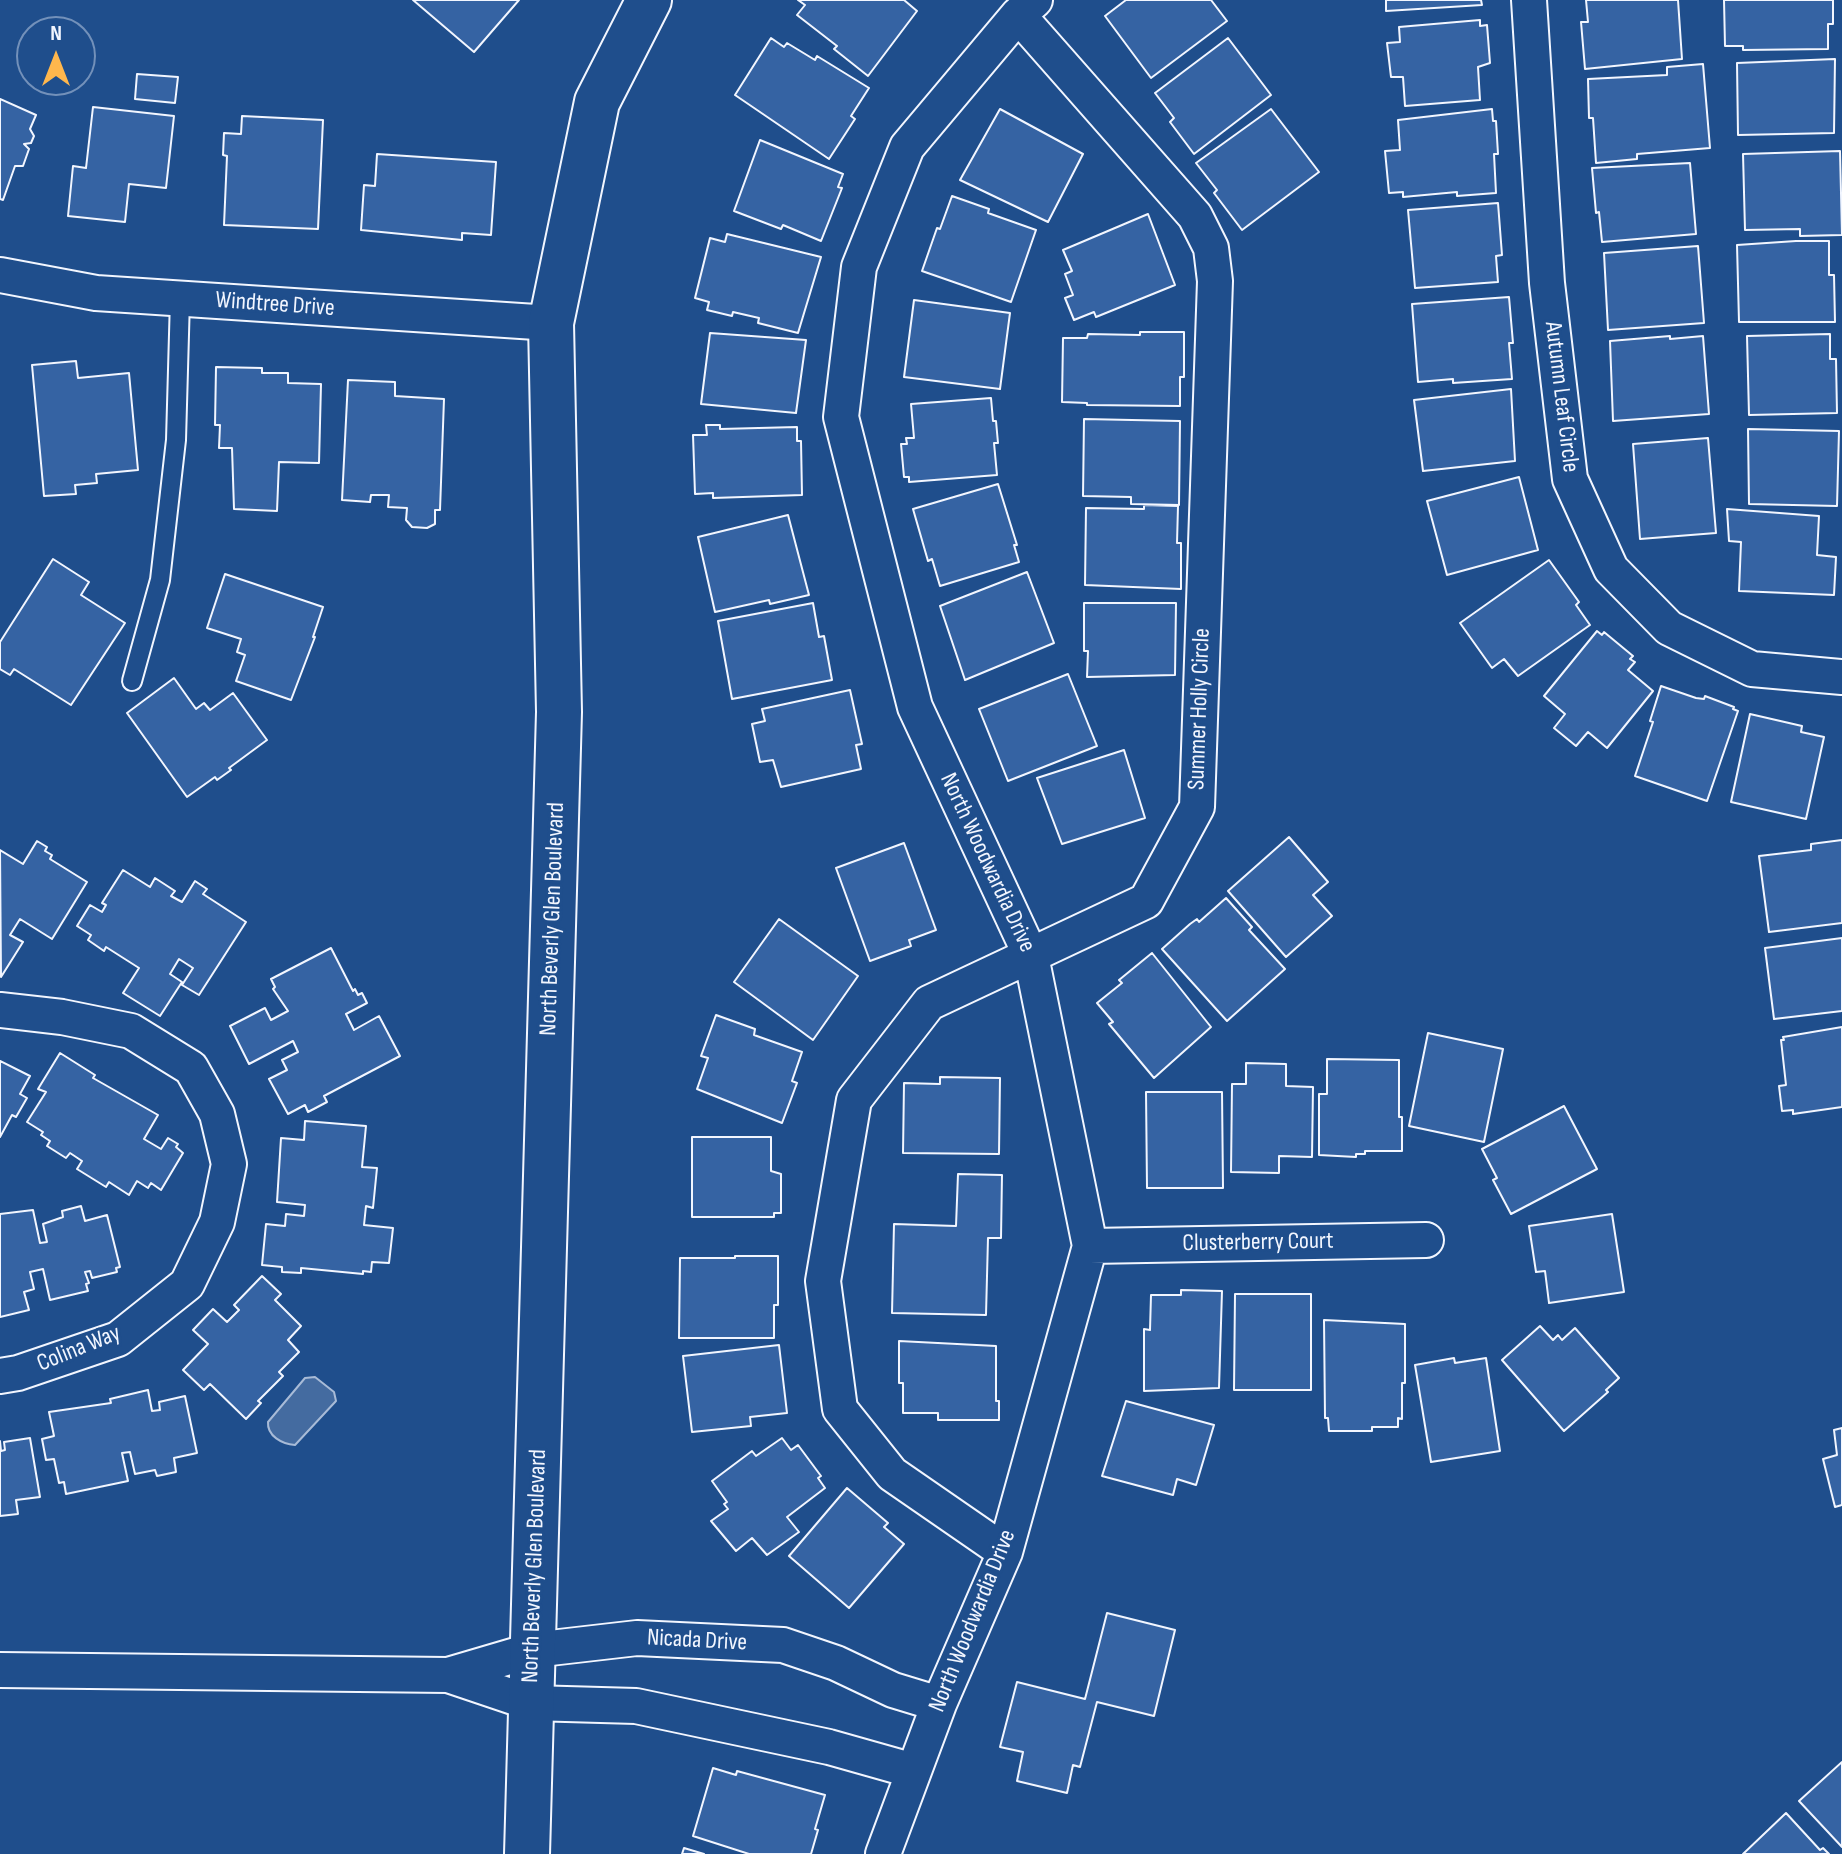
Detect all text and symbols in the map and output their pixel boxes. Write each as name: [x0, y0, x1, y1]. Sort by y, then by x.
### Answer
north arrow: [16, 16, 96, 96]
text: N: [50, 20, 62, 47]
street label: Windtree Drive: [215, 286, 335, 324]
street label: Autumn Leaf Circle: [1537, 320, 1585, 474]
street label: Summer Holly Circle: [1183, 628, 1217, 790]
street label: North Woodwardia Drive: [933, 769, 1041, 957]
street label: North Beverly Glen Boulevard: [535, 802, 571, 1036]
street label: Clusterberry Court: [1182, 1227, 1334, 1259]
street label: Colina Way: [33, 1319, 125, 1379]
street label: North Beverly Glen Boulevard: [517, 1449, 553, 1683]
street label: North Woodwardia Drive: [923, 1526, 1023, 1716]
street label: Nicada Drive: [646, 1624, 748, 1658]

